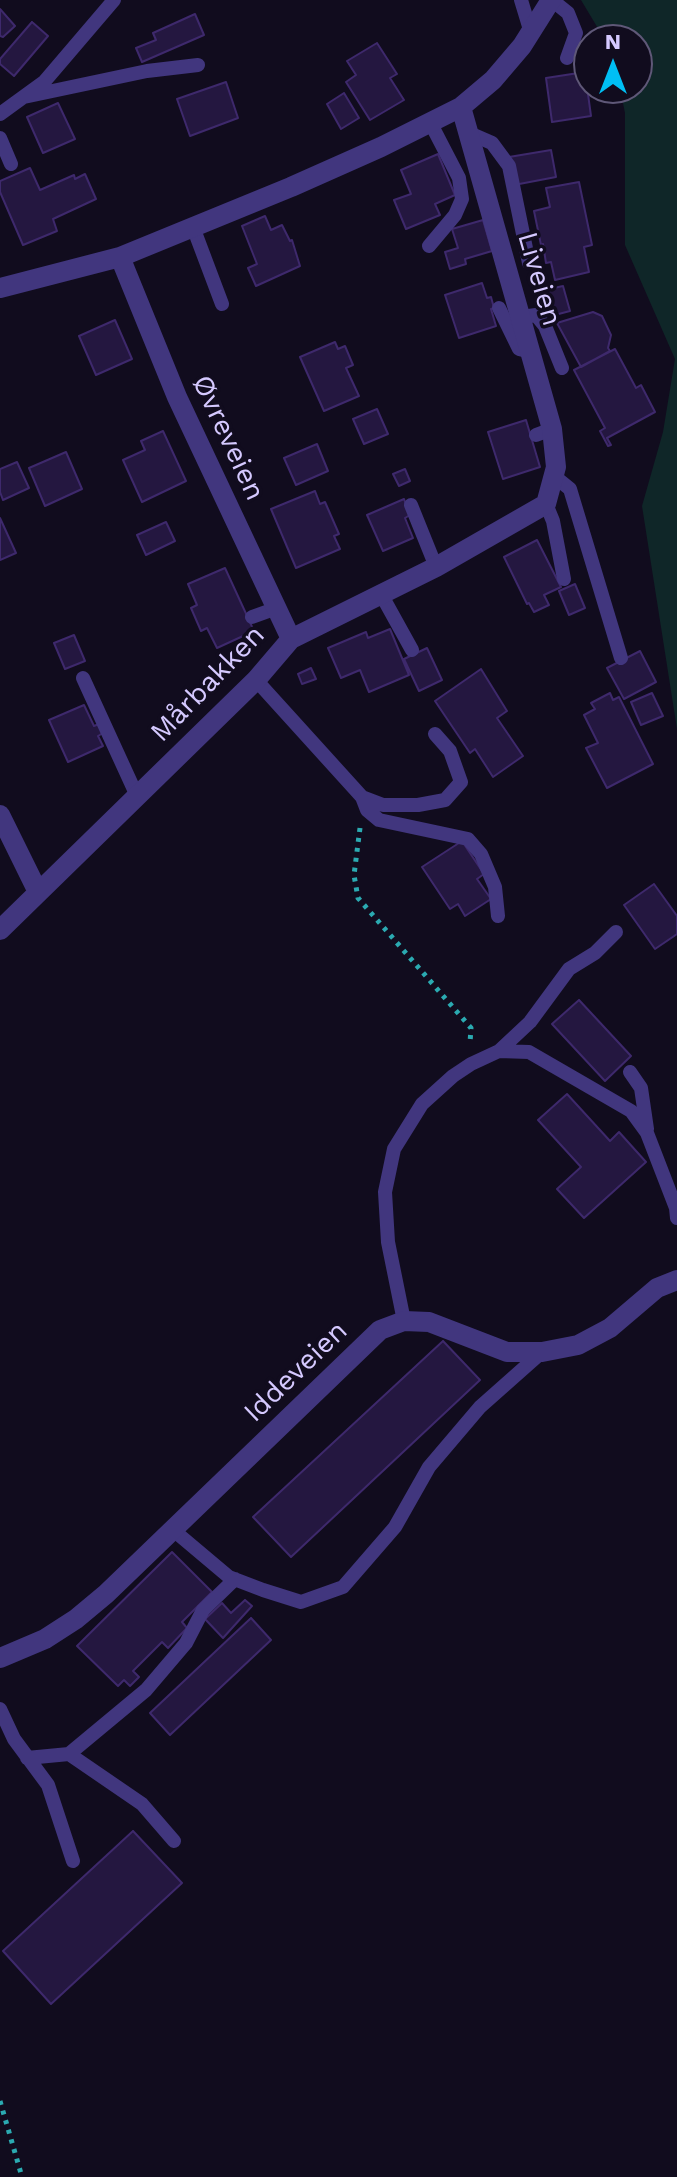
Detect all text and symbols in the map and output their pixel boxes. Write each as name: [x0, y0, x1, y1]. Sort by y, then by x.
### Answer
north arrow: [573, 24, 653, 104]
text: N: [605, 29, 621, 54]
street label: Liveien: [510, 228, 568, 330]
street label: Øvreveien: [184, 370, 272, 506]
street label: Mårbakken: [144, 619, 272, 749]
street label: Iddeveien: [237, 1315, 355, 1429]

